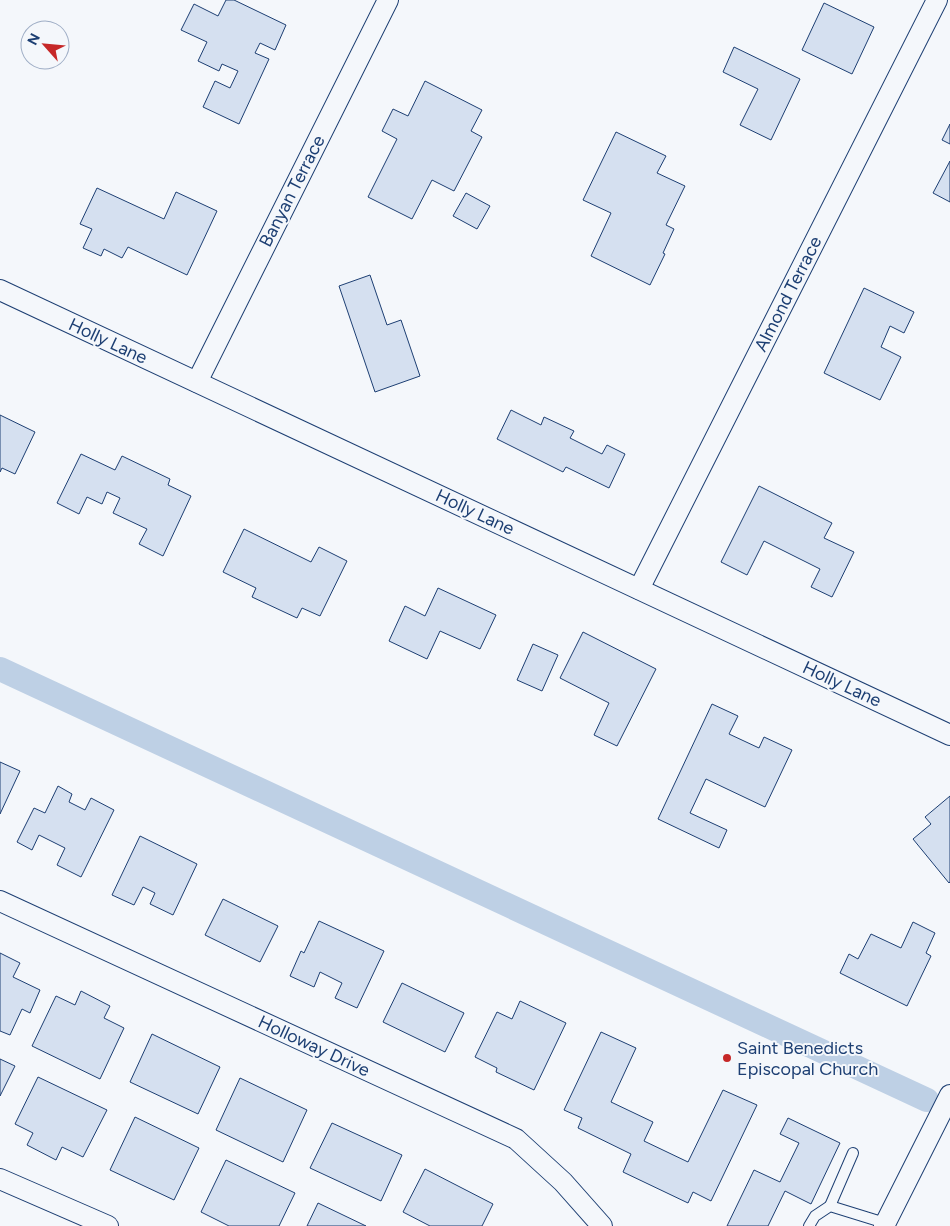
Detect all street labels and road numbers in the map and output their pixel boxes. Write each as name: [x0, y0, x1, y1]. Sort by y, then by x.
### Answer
street label: Banyan Terrace: [254, 131, 330, 251]
street label: Almond Terrace: [749, 232, 827, 355]
street label: Holly Lane: [65, 313, 151, 369]
street label: Holly Lane: [432, 484, 518, 540]
street label: Holly Lane: [799, 656, 885, 712]
street label: Holloway Drive: [255, 1011, 373, 1082]

